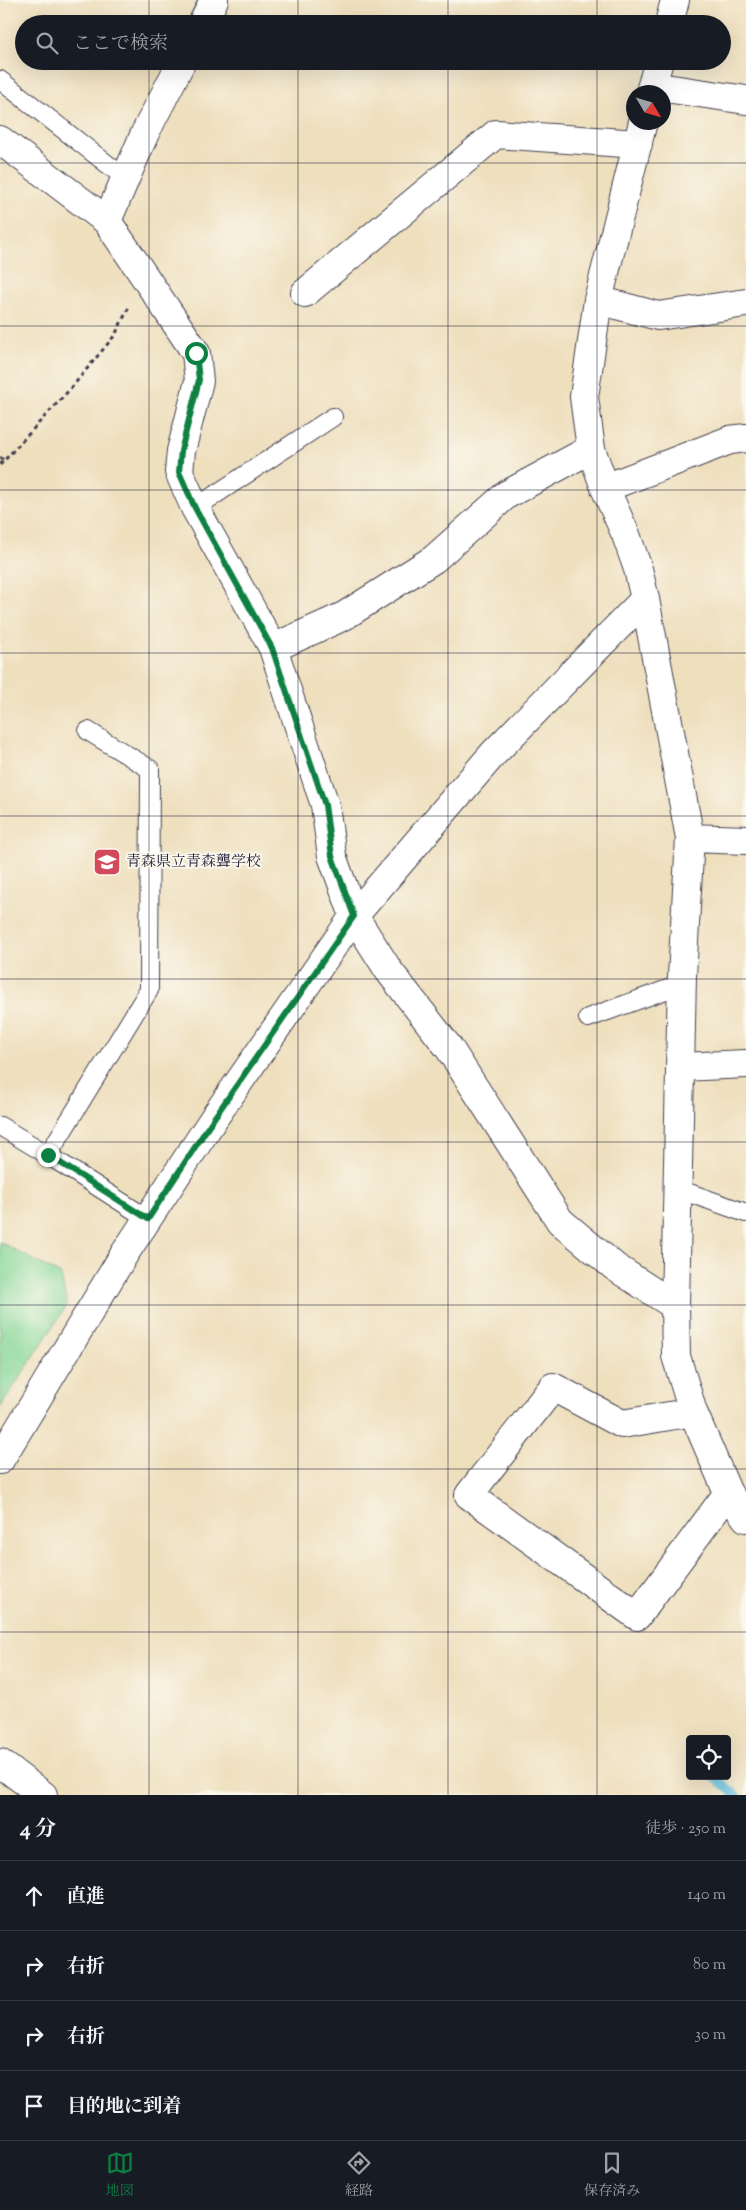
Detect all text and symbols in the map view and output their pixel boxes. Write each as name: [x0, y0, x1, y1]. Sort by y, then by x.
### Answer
search box: [15, 15, 731, 70]
icon: search: [33, 29, 61, 57]
text: ここで検索: [73, 31, 168, 58]
north arrow: [626, 85, 671, 130]
route start: [185, 342, 208, 365]
school or university icon: 青森県立青森聾学校: [92, 847, 122, 877]
place label: 青森県立青森聾学校: [126, 852, 261, 873]
route end: [37, 1144, 60, 1167]
map controls: [686, 1735, 731, 1780]
button: locate: [686, 1735, 731, 1780]
text: 4 分: [20, 1815, 56, 1845]
text: 徒歩 · 250 m: [645, 1818, 726, 1841]
icon: ahead: [20, 1882, 48, 1910]
text: 直進: [67, 1884, 105, 1911]
text: 140 m: [688, 1884, 726, 1907]
icon: right: [20, 1952, 48, 1980]
text: 右折: [67, 1954, 105, 1981]
text: 80 m: [693, 1954, 726, 1977]
icon: right: [20, 2022, 48, 2050]
text: 右折: [67, 2024, 105, 2051]
text: 30 m: [695, 2024, 726, 2047]
icon: arrive: [20, 2092, 48, 2120]
text: 目的地に到着: [67, 2094, 181, 2121]
tab: 地図: [106, 2149, 134, 2202]
tab: 経路: [345, 2149, 373, 2202]
tab: 保存済み: [584, 2149, 640, 2202]

